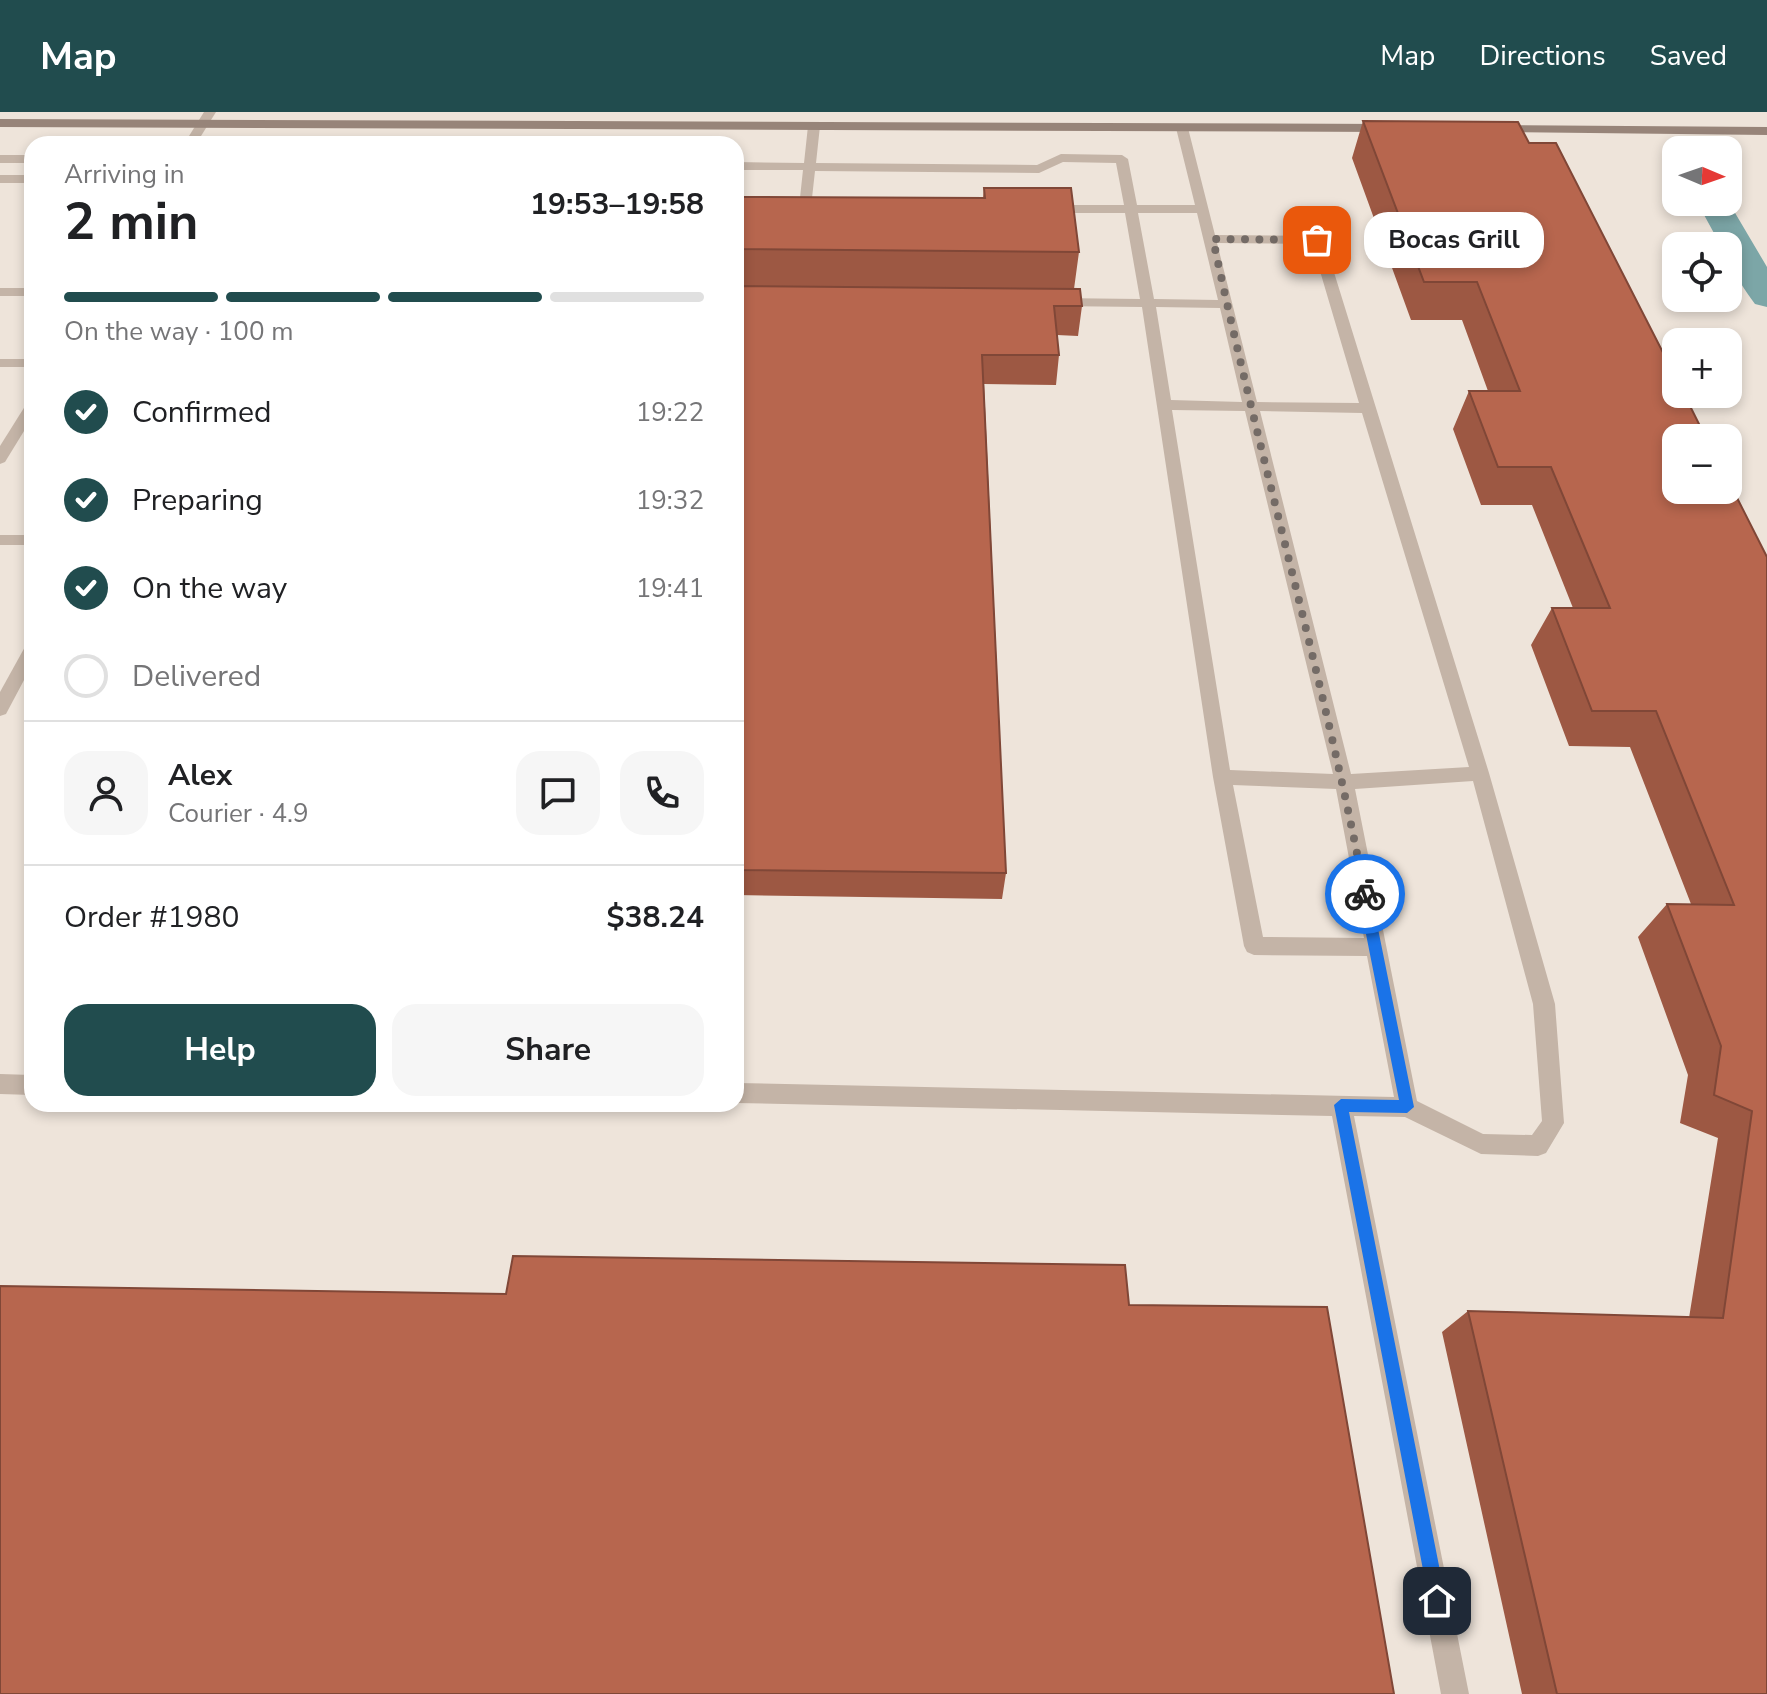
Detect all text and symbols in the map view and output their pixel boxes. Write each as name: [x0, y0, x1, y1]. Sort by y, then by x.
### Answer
text: Map: [40, 31, 117, 82]
text: Map: [1380, 37, 1435, 75]
text: Directions: [1479, 37, 1606, 75]
text: Saved: [1650, 37, 1727, 75]
north arrow: [1662, 136, 1742, 216]
map controls: [1662, 136, 1742, 504]
text: Arriving in: [64, 157, 185, 192]
text: 19:53–19:58: [530, 184, 704, 225]
text: 2 min: [64, 186, 199, 257]
pin: [1283, 206, 1351, 274]
callout: Bocas Grill: [1365, 212, 1545, 268]
icon: bag: [1295, 218, 1339, 262]
text: Bocas Grill: [1388, 222, 1520, 257]
button: locate: [1662, 232, 1742, 312]
text: On the way · 100 m: [64, 314, 293, 349]
button: +: [1662, 328, 1742, 408]
icon: check: [64, 390, 108, 434]
text: Confirmed: [132, 392, 272, 433]
text: 19:22: [636, 395, 704, 430]
button: −: [1662, 424, 1742, 504]
icon: check: [64, 478, 108, 522]
text: Preparing: [132, 480, 263, 521]
text: 19:32: [636, 483, 704, 518]
icon: check: [64, 566, 108, 610]
text: On the way: [132, 568, 287, 609]
text: 19:41: [636, 571, 704, 606]
text: Delivered: [132, 656, 261, 697]
button: person: [64, 751, 148, 835]
button: chat: [516, 751, 600, 835]
button: phone: [620, 751, 704, 835]
text: Alex: [168, 755, 232, 796]
text: Courier · 4.9: [168, 796, 309, 831]
courier: [1325, 854, 1405, 934]
icon: bike: [1343, 872, 1387, 916]
text: Order #1980: [64, 897, 239, 938]
text: $38.24: [607, 897, 704, 938]
button: Help: [64, 1004, 376, 1096]
button: Share: [392, 1004, 704, 1096]
pin: [1403, 1567, 1471, 1635]
icon: home: [1415, 1579, 1459, 1623]

